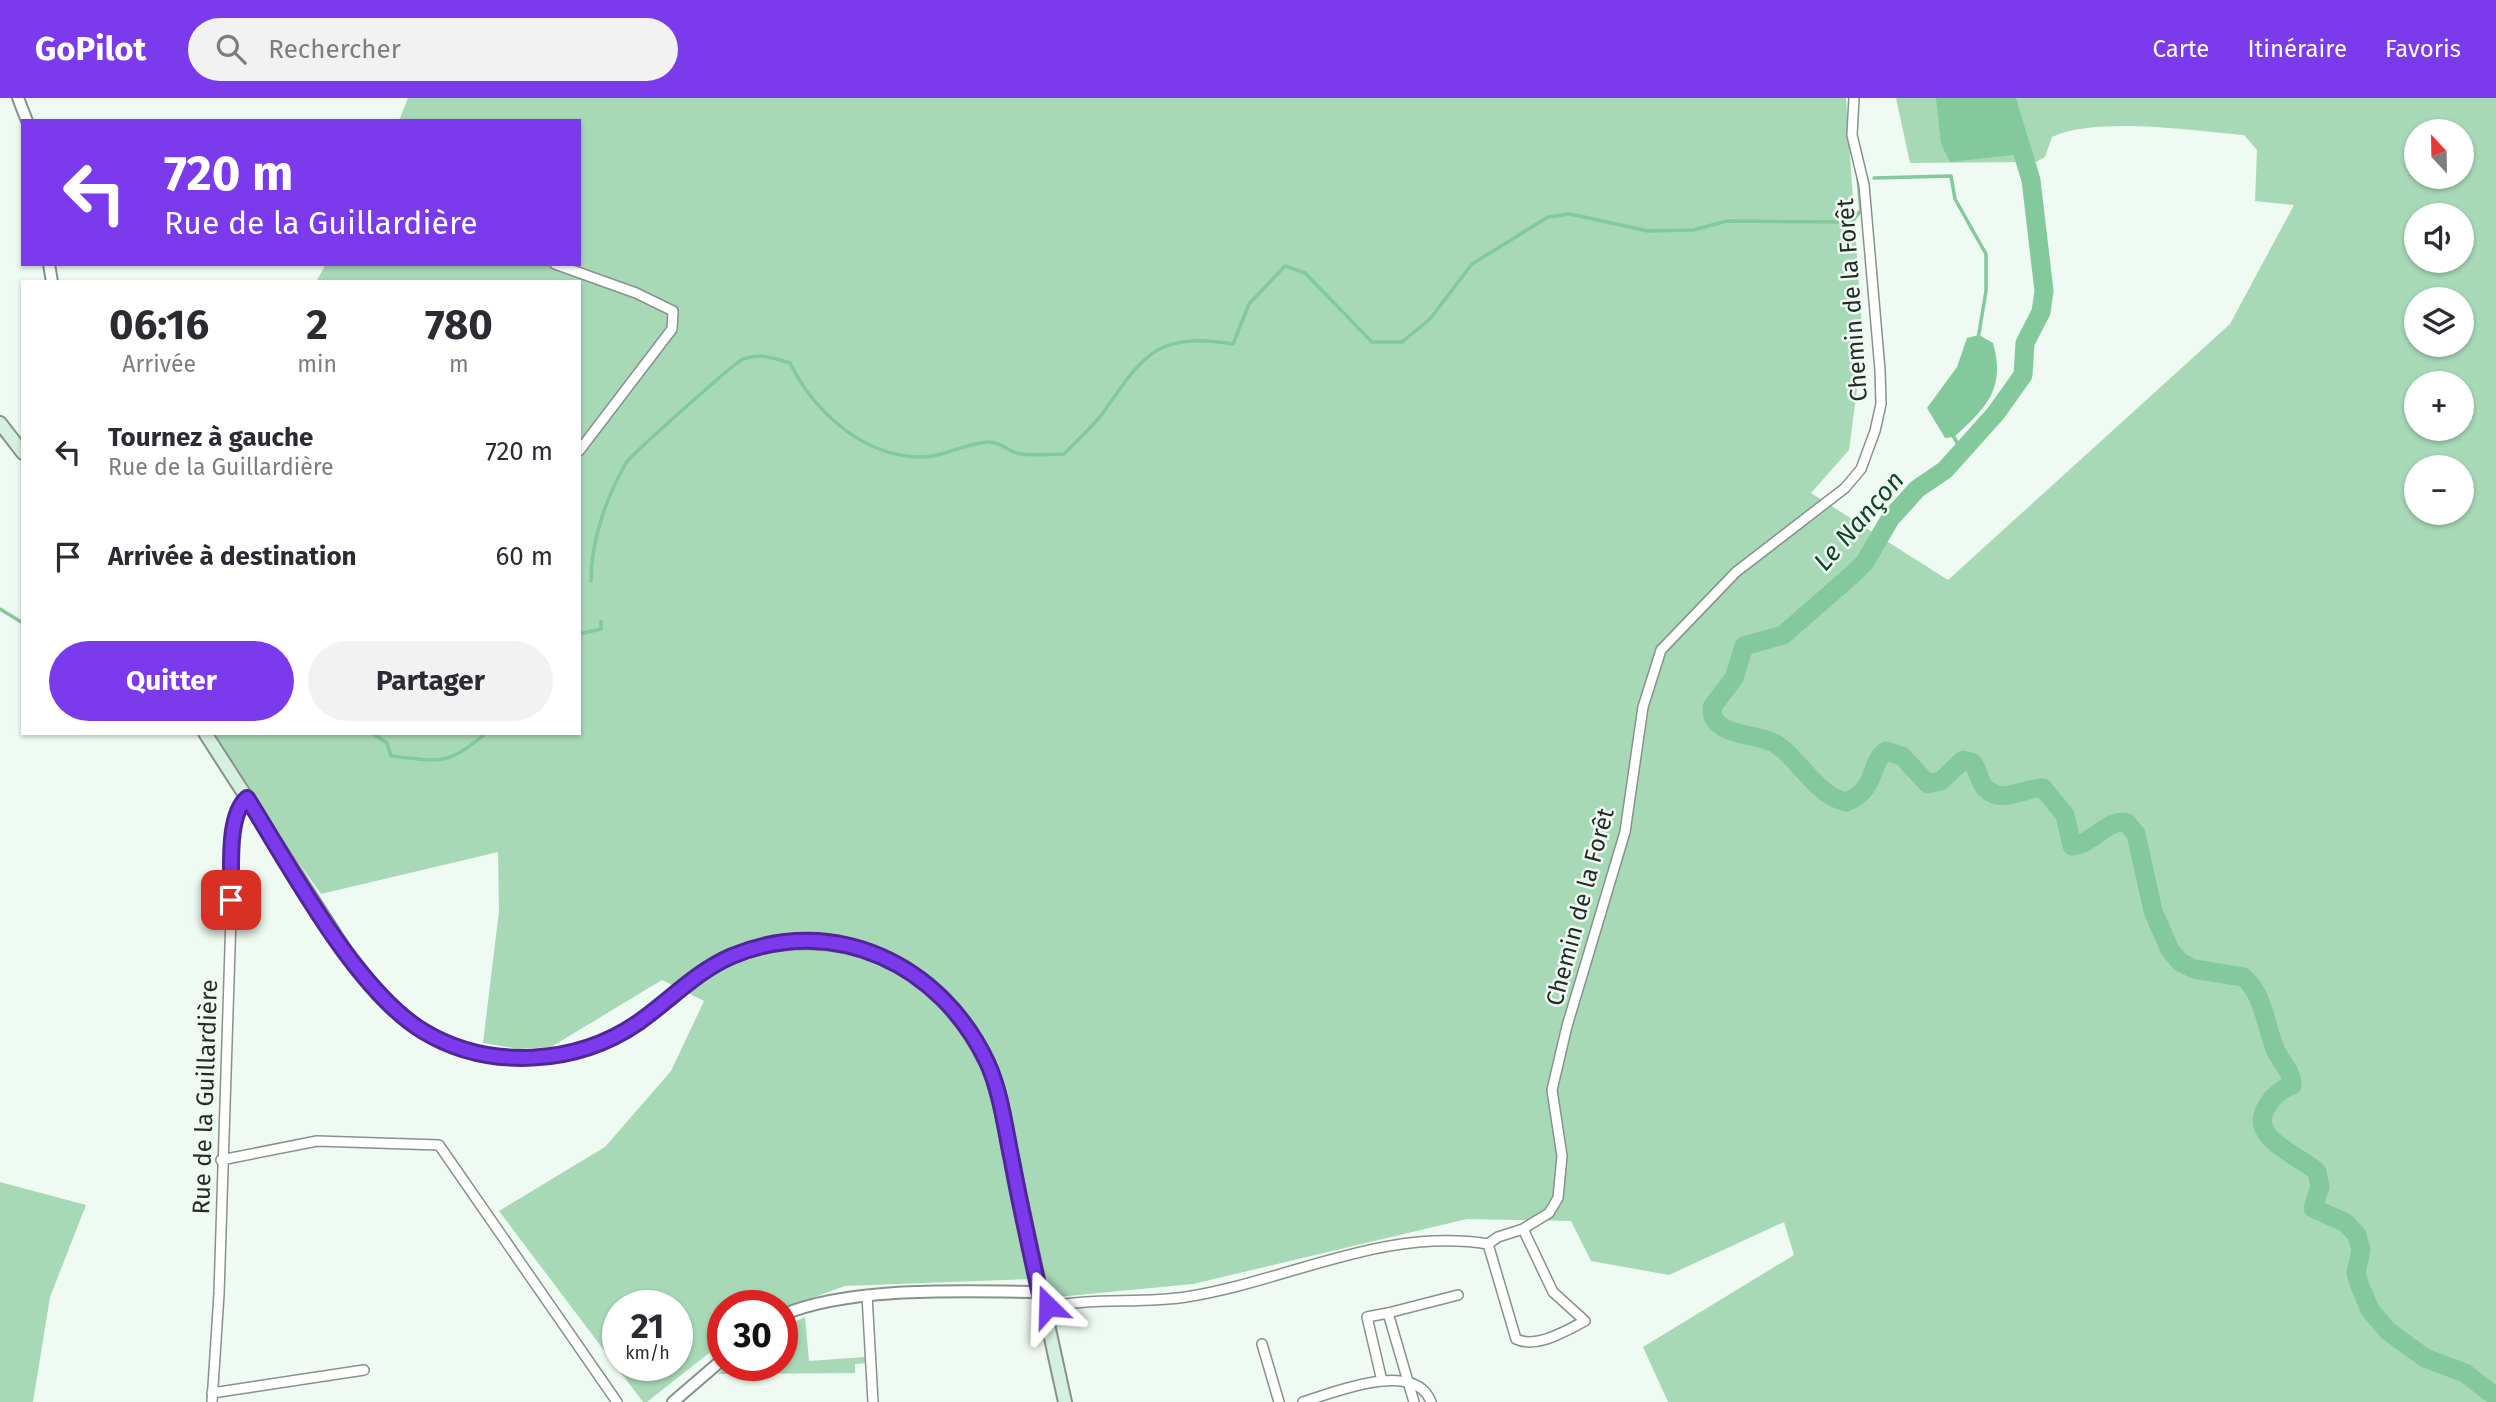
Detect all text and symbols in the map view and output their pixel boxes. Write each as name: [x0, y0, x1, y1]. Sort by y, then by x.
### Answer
search box: [188, 18, 678, 81]
text: GoPilot: [35, 29, 146, 69]
icon: search: [212, 30, 250, 68]
text: Rechercher: [268, 34, 401, 65]
text: Carte: [2153, 35, 2209, 63]
text: Itinéraire: [2247, 35, 2347, 63]
text: Favoris: [2385, 35, 2461, 63]
north arrow: [2404, 119, 2474, 189]
map controls: [2404, 119, 2474, 525]
text: 720 m: [164, 144, 294, 203]
icon: left: [49, 147, 140, 238]
street label: Chemin de la Forêt: [1831, 197, 1873, 402]
button: sound: [2404, 203, 2474, 273]
text: Rue de la Guillardière: [164, 204, 478, 242]
button: layers: [2404, 287, 2474, 357]
text: 06:16: [109, 300, 209, 350]
text: 2: [306, 300, 328, 350]
text: 780: [425, 300, 493, 350]
text: Arrivée: [122, 350, 196, 378]
text: min: [297, 350, 337, 378]
text: m: [449, 350, 469, 378]
button: +: [2404, 371, 2474, 441]
text: Tournez à gauche: [108, 422, 313, 453]
icon: left: [49, 433, 87, 471]
text: 720 m: [485, 436, 553, 467]
text: Rue de la Guillardière: [108, 453, 334, 481]
button: −: [2404, 455, 2474, 525]
water label: Le Nançon: [1807, 465, 1911, 577]
icon: arrive: [49, 538, 87, 576]
text: Arrivée à destination: [108, 541, 357, 572]
text: 60 m: [495, 541, 553, 572]
button: Quitter: [49, 641, 294, 721]
button: Partager: [308, 641, 553, 721]
street label: Chemin de la Forêt: [1540, 805, 1620, 1009]
pin: [201, 870, 261, 930]
icon: arrive: [212, 881, 250, 919]
street label: Rue de la Guillardière: [187, 979, 223, 1215]
position arrow: [1011, 1269, 1085, 1343]
speed limit sign: 30: [707, 1290, 798, 1381]
text: 21: [631, 1305, 664, 1347]
text: km/h: [625, 1342, 670, 1364]

